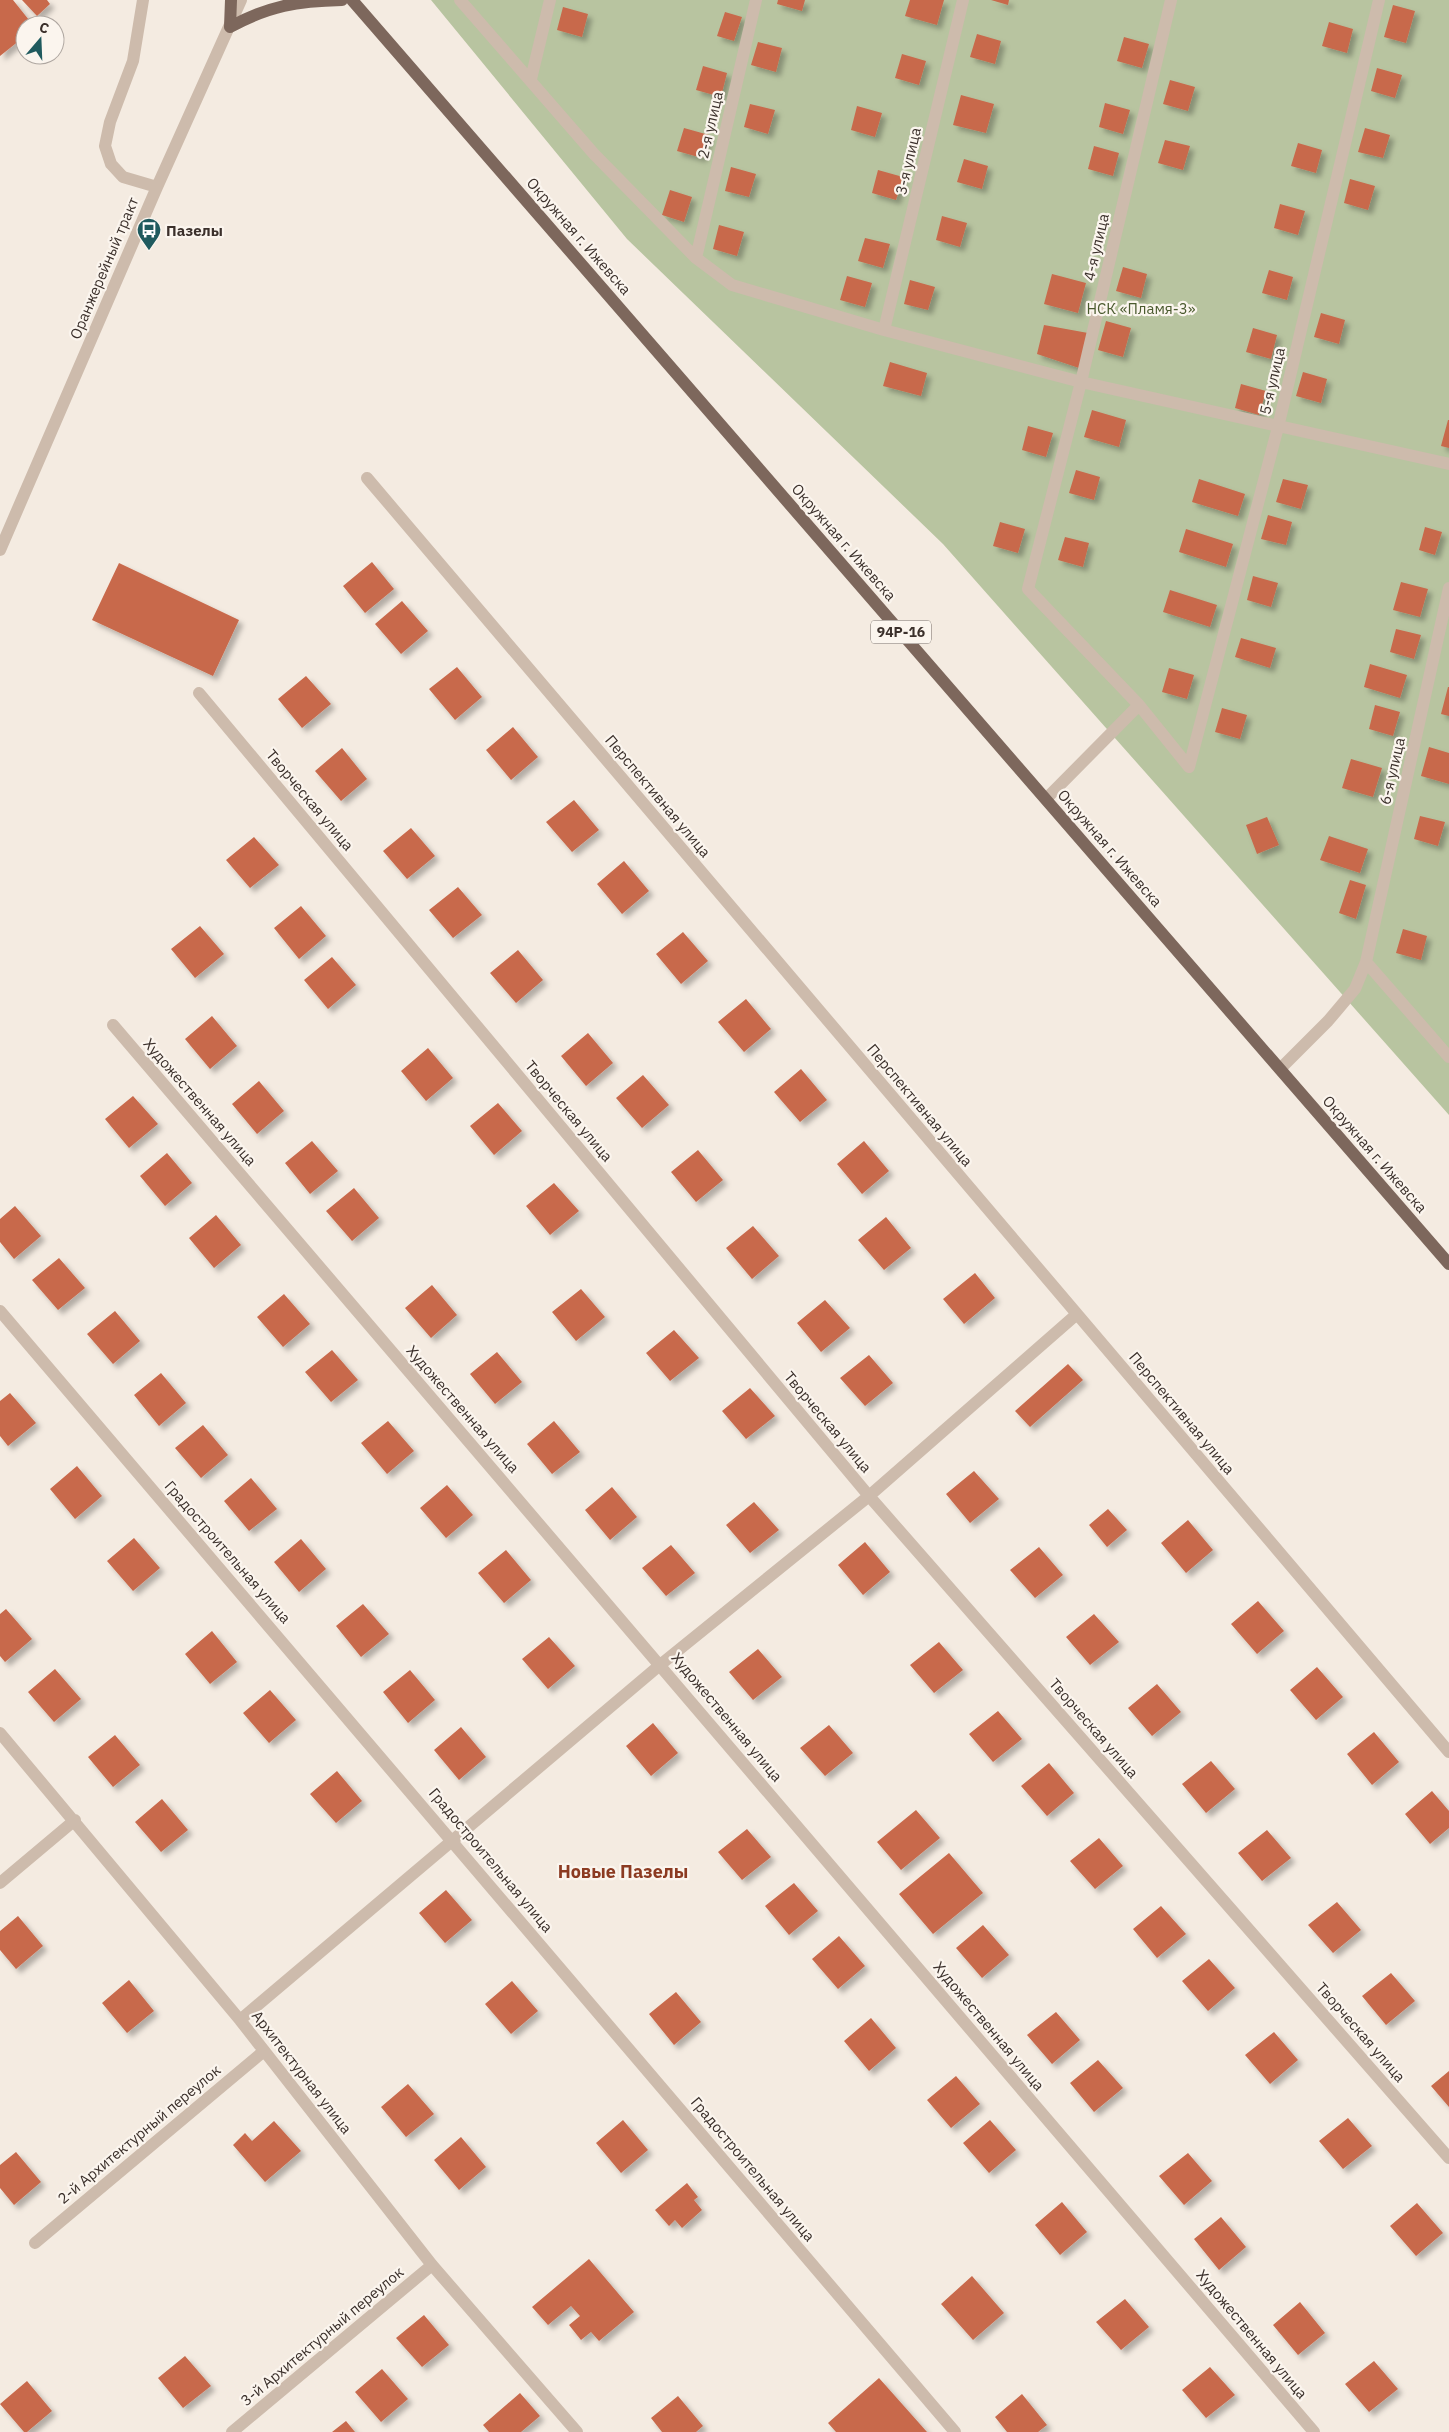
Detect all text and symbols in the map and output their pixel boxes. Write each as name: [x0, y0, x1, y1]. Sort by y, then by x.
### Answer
north arrow: [15, 15, 65, 65]
text: С: [37, 18, 51, 38]
street label: 2-я улица: [693, 90, 727, 160]
street label: 3-я улица: [891, 126, 925, 196]
street label: Окружная г. Ижевска: [523, 173, 635, 299]
street label: Оранжерейный тракт: [65, 194, 143, 342]
street label: 4-я улица: [1079, 212, 1113, 282]
bus stop icon: Пазелы: [136, 217, 162, 251]
place label: Пазелы: [166, 221, 223, 240]
park label: НСК «Пламя-3»: [1086, 299, 1196, 318]
street label: 5-я улица: [1255, 346, 1289, 416]
street label: Окружная г. Ижевска: [788, 479, 900, 605]
road number: 94Р-16: [871, 620, 931, 644]
street label: Перспективная улица: [601, 731, 715, 861]
street label: 6-я улица: [1375, 736, 1409, 806]
street label: Творческая улица: [262, 745, 358, 855]
street label: Окружная г. Ижевска: [1054, 785, 1166, 911]
street label: Художественная улица: [139, 1034, 261, 1170]
street label: Перспективная улица: [863, 1040, 977, 1170]
street label: Творческая улица: [521, 1056, 617, 1166]
street label: Окружная г. Ижевска: [1319, 1091, 1431, 1217]
street label: Художественная улица: [402, 1341, 524, 1477]
street label: Перспективная улица: [1125, 1348, 1239, 1478]
street label: Творческая улица: [780, 1367, 876, 1477]
street label: Градостроительная улица: [161, 1477, 295, 1627]
street label: Художественная улица: [667, 1648, 787, 1786]
street label: Творческая улица: [1045, 1674, 1143, 1782]
street label: Градостроительная улица: [425, 1784, 557, 1936]
district label: Новые Пазелы: [558, 1860, 688, 1883]
street label: Художественная улица: [929, 1957, 1049, 2095]
street label: Творческая улица: [1312, 1978, 1410, 2086]
street label: Архитектурная улица: [248, 2007, 356, 2137]
street label: 2-й Архитектурный переулок: [54, 2060, 224, 2208]
street label: Градостроительная улица: [687, 2093, 819, 2245]
street label: 3-й Архитектурный переулок: [237, 2262, 407, 2410]
street label: Художественная улица: [1192, 2265, 1312, 2403]

